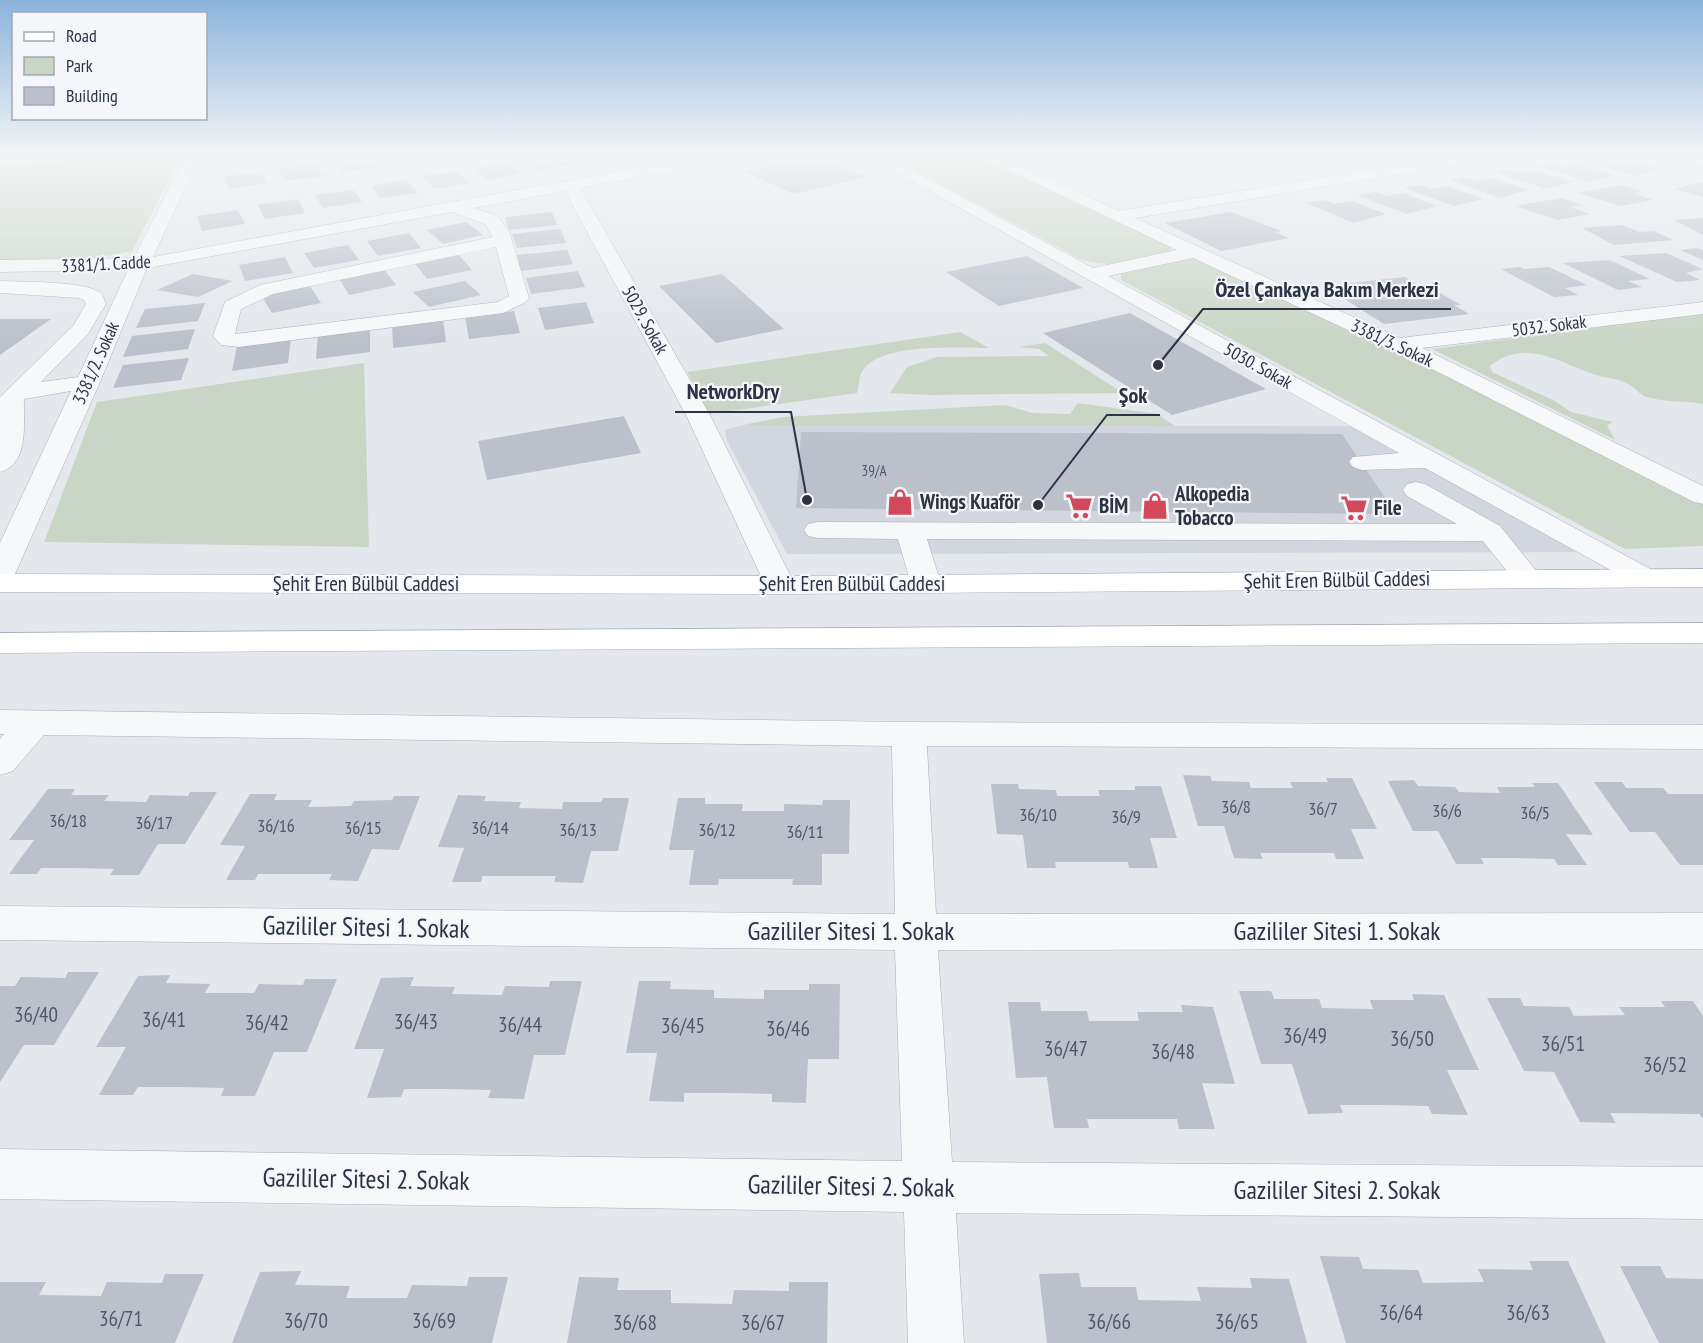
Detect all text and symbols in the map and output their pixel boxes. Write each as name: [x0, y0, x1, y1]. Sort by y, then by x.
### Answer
legend: [12, 12, 207, 120]
text: Road: [66, 24, 97, 47]
text: Park: [66, 54, 93, 77]
text: Building: [66, 84, 118, 107]
street label: 3381/1. Cadde: [60, 250, 151, 277]
callout: Özel Çankaya Bakım Merkezi: [1203, 269, 1451, 309]
text: Özel Çankaya Bakım Merkezi: [1215, 275, 1439, 303]
street label: 5029. Sokak: [617, 281, 674, 358]
street label: 5032. Sokak: [1510, 310, 1588, 341]
street label: 3381/3. Sokak: [1347, 313, 1437, 372]
street label: 3381/2. Sokak: [67, 318, 124, 408]
street label: 5030. Sokak: [1220, 337, 1297, 394]
callout: NetworkDry: [675, 372, 791, 412]
callout: Şok: [1107, 375, 1160, 415]
text: NetworkDry: [687, 377, 781, 405]
text: Şok: [1119, 381, 1148, 409]
house number: 39/A: [861, 461, 887, 480]
place label: Alkopedia Tobacco: [1174, 480, 1250, 531]
shop icon: Wings Kuaför: [885, 487, 915, 517]
place label: Wings Kuaför: [919, 488, 1021, 515]
supermarket icon: BİM: [1064, 491, 1094, 521]
shop icon: Alkopedia Tobacco: [1140, 491, 1170, 521]
place label: BİM: [1099, 492, 1128, 519]
supermarket icon: File: [1339, 493, 1369, 523]
place label: File: [1374, 494, 1402, 521]
street label: Şehit Eren Bülbül Caddesi: [1244, 564, 1430, 595]
street label: Şehit Eren Bülbül Caddesi: [273, 570, 459, 597]
street label: Şehit Eren Bülbül Caddesi: [759, 570, 945, 597]
house number: 36/8: [1221, 795, 1251, 818]
house number: 36/7: [1308, 797, 1338, 820]
house number: 36/6: [1432, 799, 1462, 822]
house number: 36/5: [1520, 801, 1550, 824]
house number: 36/10: [1019, 803, 1057, 826]
house number: 36/9: [1111, 805, 1141, 828]
house number: 36/18: [49, 809, 87, 832]
house number: 36/17: [135, 811, 173, 834]
house number: 36/16: [257, 814, 295, 837]
house number: 36/15: [344, 816, 382, 839]
house number: 36/14: [471, 816, 509, 839]
house number: 36/13: [559, 818, 597, 841]
house number: 36/12: [698, 818, 736, 841]
house number: 36/11: [786, 820, 824, 843]
street label: Gazililer Sitesi 1. Sokak: [262, 908, 470, 945]
street label: Gazililer Sitesi 1. Sokak: [748, 914, 954, 947]
street label: Gazililer Sitesi 1. Sokak: [1234, 914, 1440, 947]
house number: 36/40: [14, 1001, 58, 1028]
house number: 36/41: [142, 1006, 186, 1033]
house number: 36/43: [394, 1008, 438, 1035]
house number: 36/42: [245, 1009, 289, 1036]
house number: 36/44: [498, 1011, 543, 1038]
house number: 36/45: [661, 1012, 705, 1039]
house number: 36/46: [766, 1015, 810, 1042]
house number: 36/49: [1283, 1022, 1327, 1049]
house number: 36/50: [1390, 1025, 1434, 1052]
house number: 36/51: [1541, 1030, 1585, 1057]
house number: 36/47: [1044, 1035, 1088, 1062]
house number: 36/48: [1151, 1038, 1195, 1065]
house number: 36/52: [1643, 1051, 1687, 1078]
street label: Gazililer Sitesi 2. Sokak: [262, 1160, 470, 1197]
street label: Gazililer Sitesi 2. Sokak: [747, 1167, 955, 1204]
street label: Gazililer Sitesi 2. Sokak: [1234, 1173, 1440, 1206]
house number: 36/64: [1379, 1299, 1424, 1326]
house number: 36/63: [1506, 1299, 1550, 1326]
house number: 36/71: [99, 1305, 143, 1332]
house number: 36/70: [284, 1307, 328, 1334]
house number: 36/69: [412, 1307, 456, 1334]
house number: 36/66: [1087, 1308, 1131, 1335]
house number: 36/65: [1215, 1308, 1259, 1335]
house number: 36/68: [613, 1309, 657, 1336]
house number: 36/67: [741, 1309, 785, 1336]

